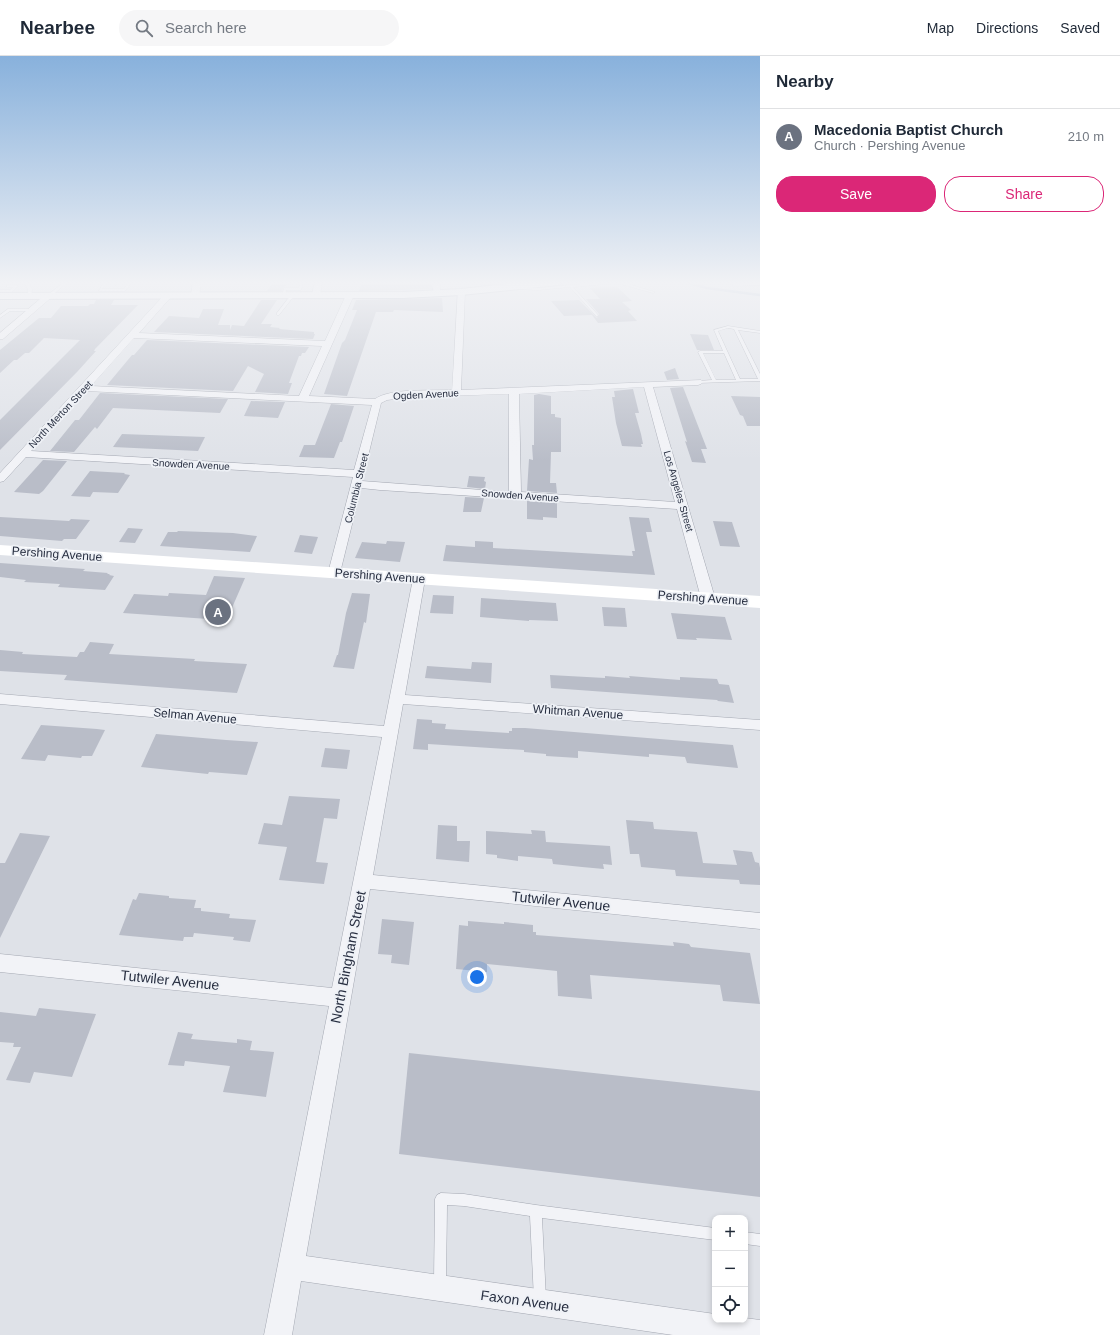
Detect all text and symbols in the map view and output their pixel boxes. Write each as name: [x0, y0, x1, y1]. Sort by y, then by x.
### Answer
search box: [119, 10, 399, 46]
text: Nearbee: [20, 17, 95, 38]
icon: search: [133, 17, 155, 39]
text: Search here: [165, 19, 247, 36]
text: Map: [927, 20, 954, 36]
text: Directions: [976, 20, 1038, 36]
text: Saved: [1060, 20, 1100, 36]
text: Nearby: [776, 72, 834, 91]
text: Macedonia Baptist Church: [814, 121, 1003, 138]
text: A: [784, 129, 794, 144]
text: 210 m: [1068, 129, 1104, 144]
text: Church · Pershing Avenue: [814, 138, 966, 153]
button: Save: [776, 176, 936, 212]
button: Share: [944, 176, 1104, 212]
street label: North Merton Street: [26, 378, 94, 450]
street label: Ogden Avenue: [393, 387, 460, 402]
street label: Los Angeles Street: [662, 449, 695, 533]
street label: Columbia Street: [342, 452, 371, 524]
street label: Snowden Avenue: [152, 457, 230, 472]
street label: Snowden Avenue: [481, 487, 560, 504]
street label: Pershing Avenue: [11, 544, 103, 564]
street label: Pershing Avenue: [334, 566, 426, 586]
street label: Pershing Avenue: [657, 588, 749, 608]
pin: A: [205, 597, 231, 627]
street label: Whitman Avenue: [532, 702, 624, 722]
street label: Selman Avenue: [153, 705, 238, 727]
street label: Tutwiler Avenue: [511, 888, 611, 914]
street label: North Bingham Street: [327, 889, 369, 1025]
street label: Tutwiler Avenue: [120, 967, 220, 993]
your location: [467, 967, 487, 987]
map controls: [712, 1215, 748, 1323]
button: +: [712, 1215, 748, 1251]
button: −: [712, 1251, 748, 1287]
street label: Faxon Avenue: [480, 1287, 571, 1315]
button: locate: [712, 1287, 748, 1323]

